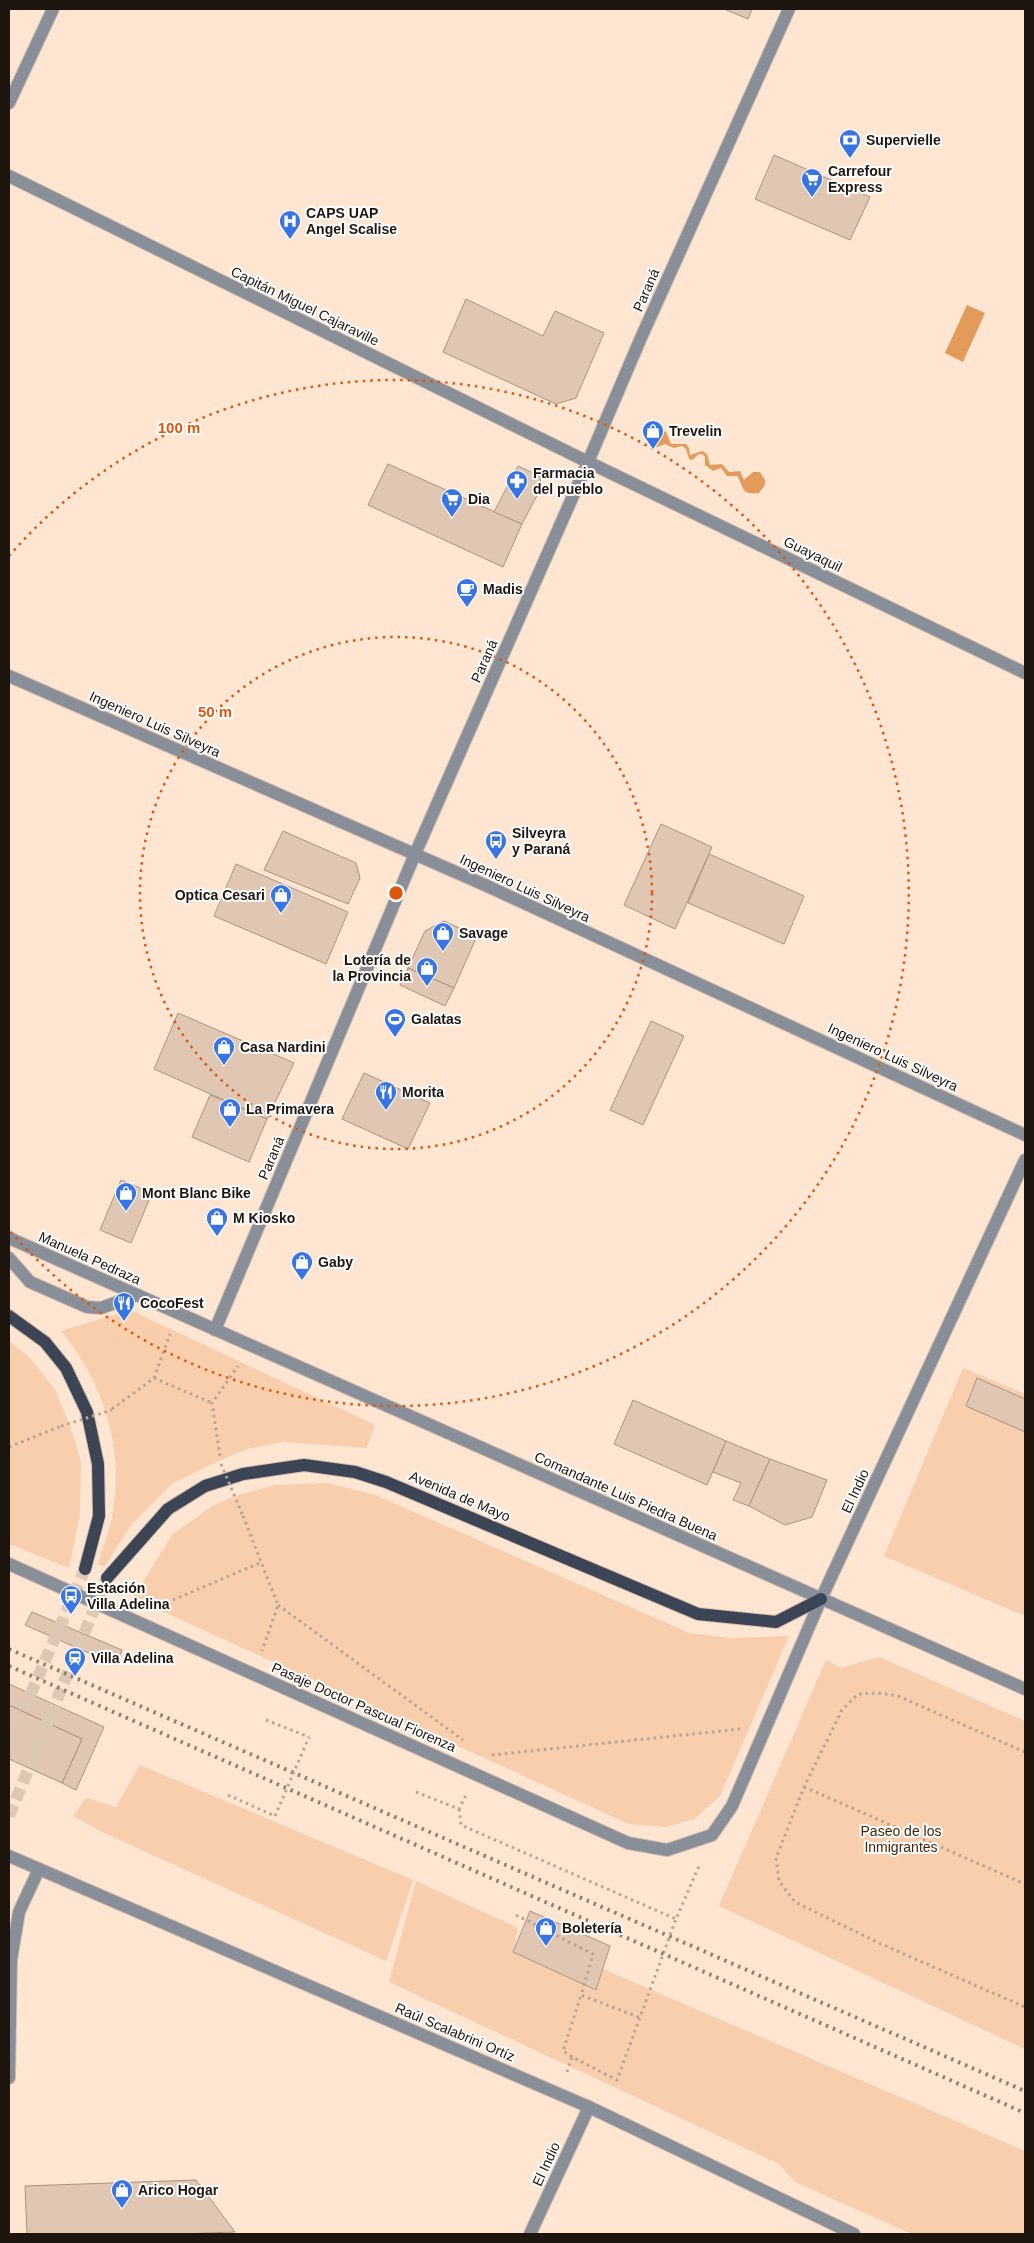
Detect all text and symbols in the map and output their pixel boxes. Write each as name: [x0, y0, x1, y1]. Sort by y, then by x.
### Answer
bank icon: Supervielle: [838, 128, 862, 159]
place label: Supervielle: [866, 132, 941, 148]
place label: Carrefour Express: [828, 163, 892, 195]
supermarket icon: Carrefour Express: [800, 167, 824, 198]
place label: CAPS UAP Angel Scalise: [306, 205, 397, 237]
hospital icon: CAPS UAP Angel Scalise: [278, 209, 302, 240]
street label: Capitán Miguel Cajaraville: [228, 263, 382, 349]
street label: Paraná: [630, 266, 663, 314]
text: 100 m: [158, 419, 200, 436]
shop icon: Trevelin: [641, 419, 665, 450]
place label: Trevelin: [669, 423, 722, 439]
place label: Farmacia del pueblo: [533, 465, 603, 497]
pharmacy icon: Farmacia del pueblo: [505, 469, 529, 500]
supermarket icon: Dia: [440, 487, 464, 518]
place label: Dia: [468, 491, 490, 507]
street label: Guayaquil: [781, 533, 845, 575]
cafe icon: Madis: [455, 577, 479, 608]
place label: Madis: [483, 581, 523, 597]
street label: Paraná: [468, 637, 501, 685]
street label: Ingeniero Luis Silveyra: [87, 688, 223, 760]
text: 50 m: [198, 703, 232, 720]
place label: Silveyra y Paraná: [512, 825, 571, 857]
bus stop icon: Silveyra y Paraná: [484, 829, 508, 860]
street label: Ingeniero Luis Silveyra: [457, 851, 593, 925]
shop icon: Optica Cesari: [269, 883, 293, 914]
centre of rings: [387, 884, 405, 902]
place label: Optica Cesari: [175, 887, 265, 903]
shop icon: Savage: [431, 921, 455, 952]
place label: Savage: [459, 925, 508, 941]
place label: Lotería de la Provincia: [332, 952, 411, 984]
shop icon: Lotería de la Provincia: [415, 956, 439, 987]
sports icon: Galatas: [383, 1007, 407, 1038]
place label: Galatas: [411, 1011, 462, 1027]
street label: Ingeniero Luis Silveyra: [825, 1020, 961, 1094]
shop icon: Casa Nardini: [212, 1035, 236, 1066]
place label: Casa Nardini: [240, 1039, 326, 1055]
restaurant icon: Morita: [374, 1080, 398, 1111]
place label: Morita: [402, 1084, 444, 1100]
shop icon: La Primavera: [218, 1097, 242, 1128]
place label: La Primavera: [246, 1101, 334, 1117]
street label: Paraná: [255, 1134, 287, 1182]
shop icon: Mont Blanc Bike: [114, 1181, 138, 1212]
place label: Mont Blanc Bike: [142, 1185, 251, 1201]
shop icon: M Kiosko: [205, 1206, 229, 1237]
place label: M Kiosko: [233, 1210, 295, 1226]
street label: Manuela Pedraza: [37, 1228, 144, 1288]
shop icon: Gaby: [290, 1250, 314, 1281]
place label: Gaby: [318, 1254, 353, 1270]
restaurant icon: CocoFest: [112, 1291, 136, 1322]
place label: CocoFest: [140, 1295, 204, 1311]
street label: Comandante Luis Piedra Buena: [532, 1448, 720, 1544]
street label: El Indio: [838, 1466, 872, 1516]
street label: Avenida de Mayo: [407, 1468, 513, 1525]
place label: Estación Villa Adelina: [87, 1580, 170, 1612]
bus stop icon: Estación Villa Adelina: [59, 1584, 83, 1615]
station icon: Villa Adelina: [63, 1646, 87, 1677]
place label: Villa Adelina: [91, 1650, 174, 1666]
street label: Pasaje Doctor Pascual Fiorenza: [269, 1659, 459, 1755]
park label: Paseo de los Inmigrantes: [861, 1823, 941, 1855]
shop icon: Boletería: [534, 1916, 558, 1947]
place label: Boletería: [562, 1920, 622, 1936]
street label: Raúl Scalabrini Ortíz: [393, 2000, 517, 2064]
street label: El Indio: [529, 2139, 563, 2189]
shop icon: Arico Hogar: [110, 2178, 134, 2209]
place label: Arico Hogar: [138, 2182, 219, 2198]

